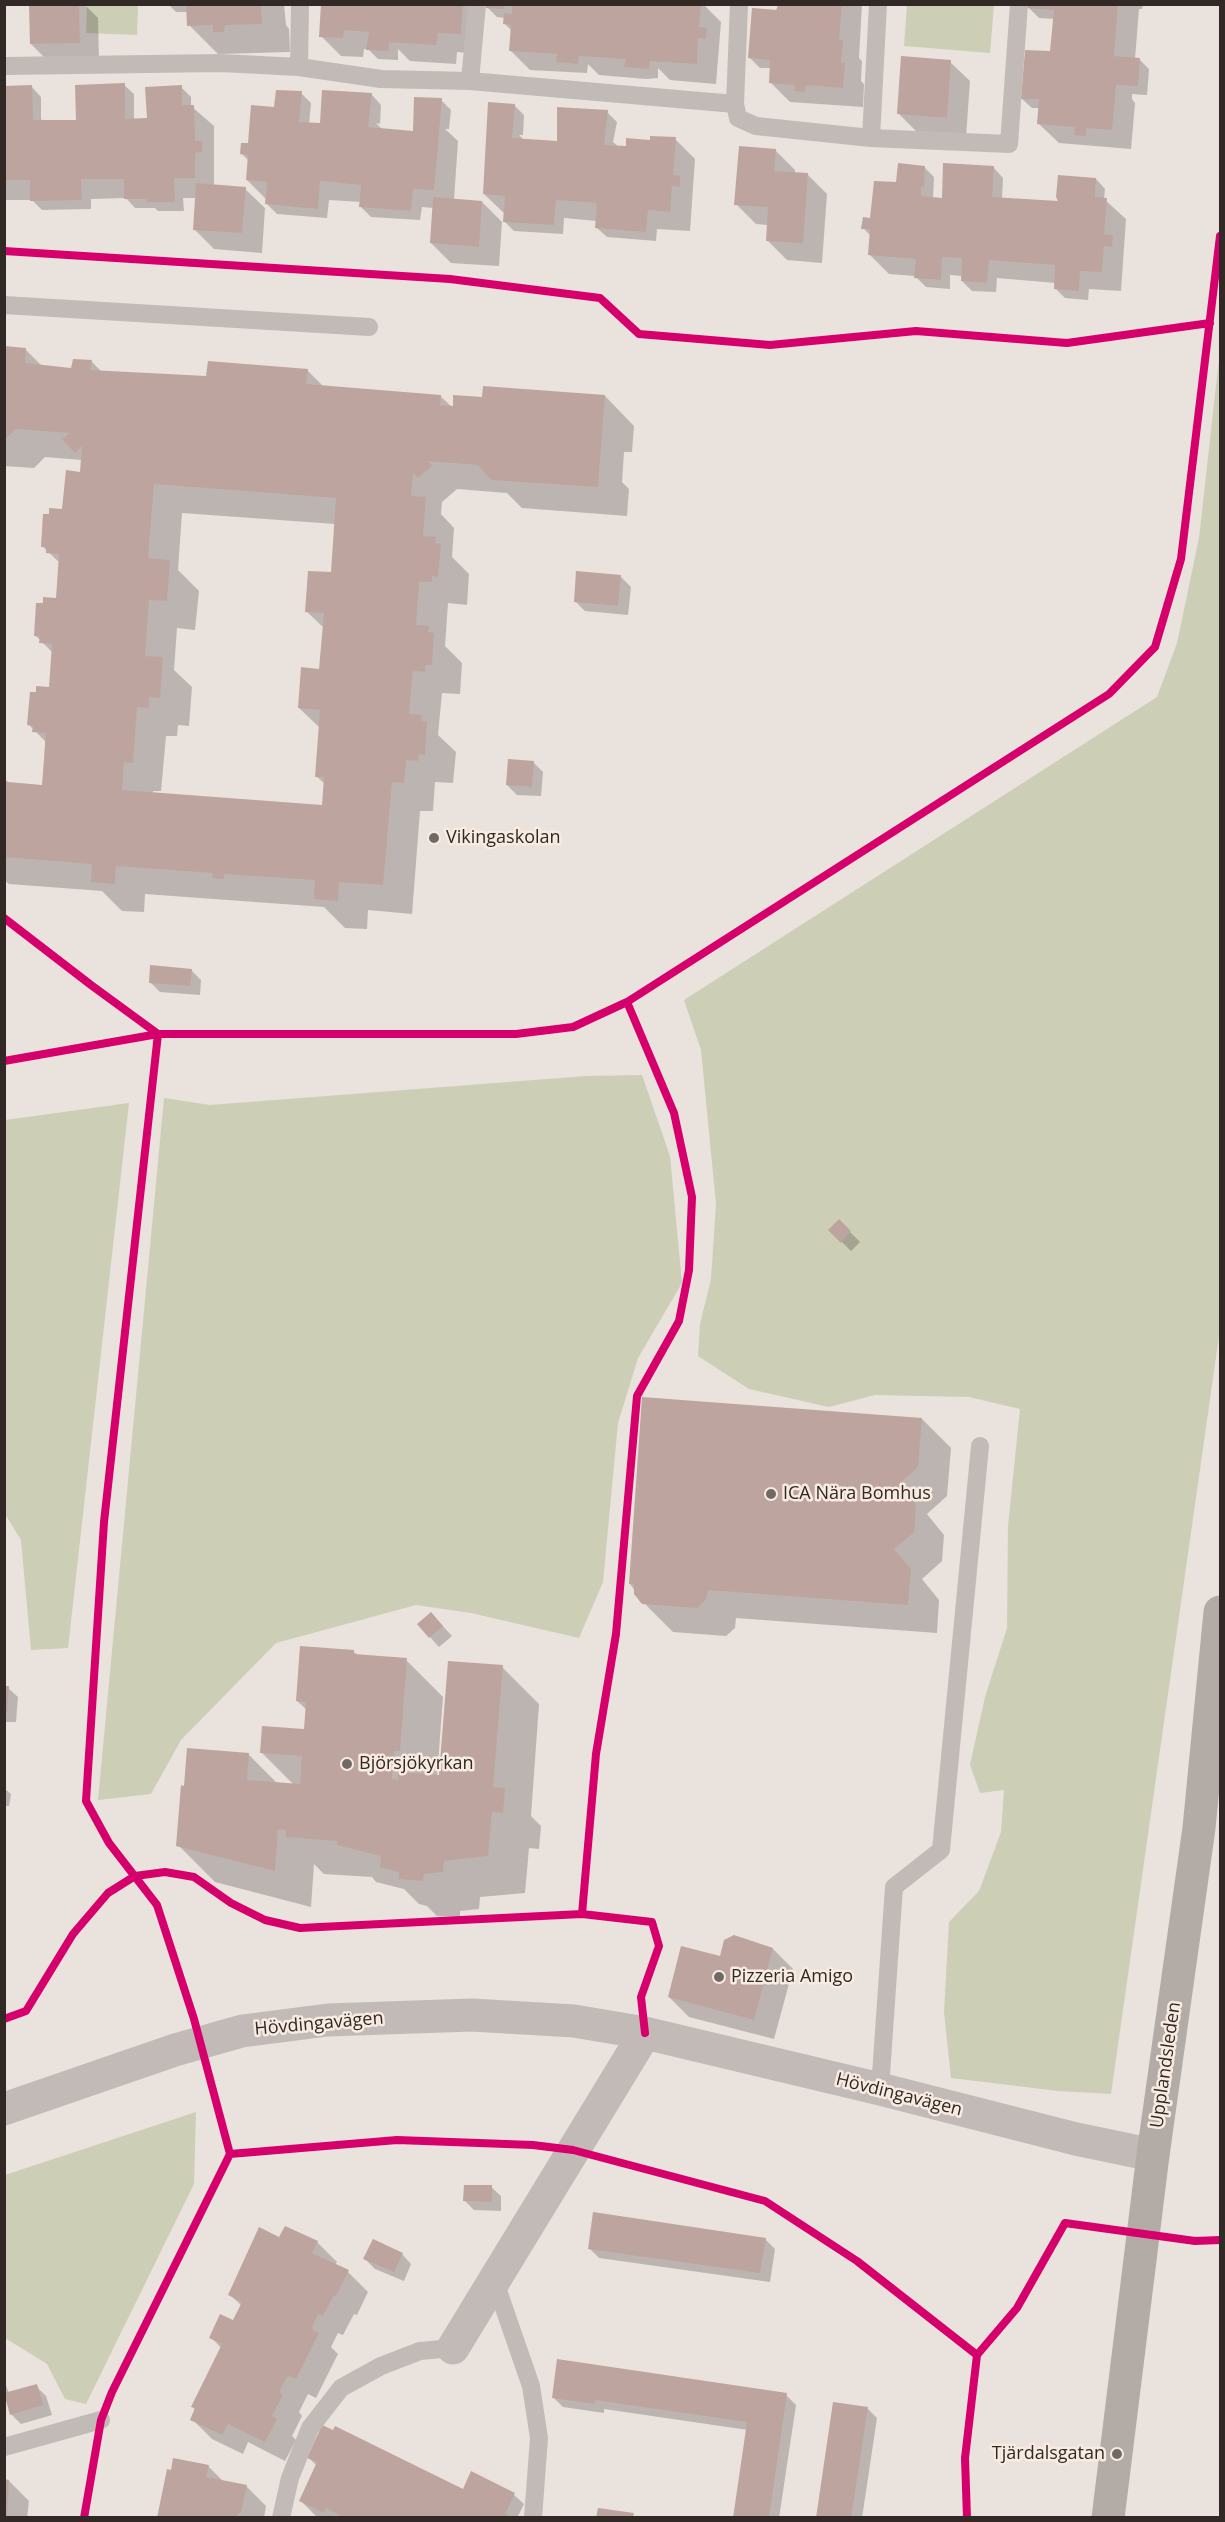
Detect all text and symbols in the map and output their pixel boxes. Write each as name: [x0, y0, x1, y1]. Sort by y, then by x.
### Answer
place label: Vikingaskolan: [446, 827, 561, 849]
marker: Vikingaskolan: [427, 831, 441, 845]
place label: ICA Nära Bomhus: [783, 1483, 931, 1505]
marker: ICA Nära Bomhus: [764, 1487, 778, 1501]
place label: Björsjökyrkan: [359, 1753, 474, 1775]
marker: Björsjökyrkan: [340, 1757, 354, 1771]
place label: Pizzeria Amigo: [731, 1966, 853, 1988]
marker: Pizzeria Amigo: [712, 1970, 726, 1984]
street label: Upplandsleden: [1146, 2001, 1186, 2129]
street label: Hövdingavägen: [254, 2008, 384, 2040]
street label: Hövdingavägen: [834, 2069, 964, 2121]
place label: Tjärdalsgatan: [992, 2443, 1105, 2465]
marker: Tjärdalsgatan: [1110, 2447, 1124, 2461]

